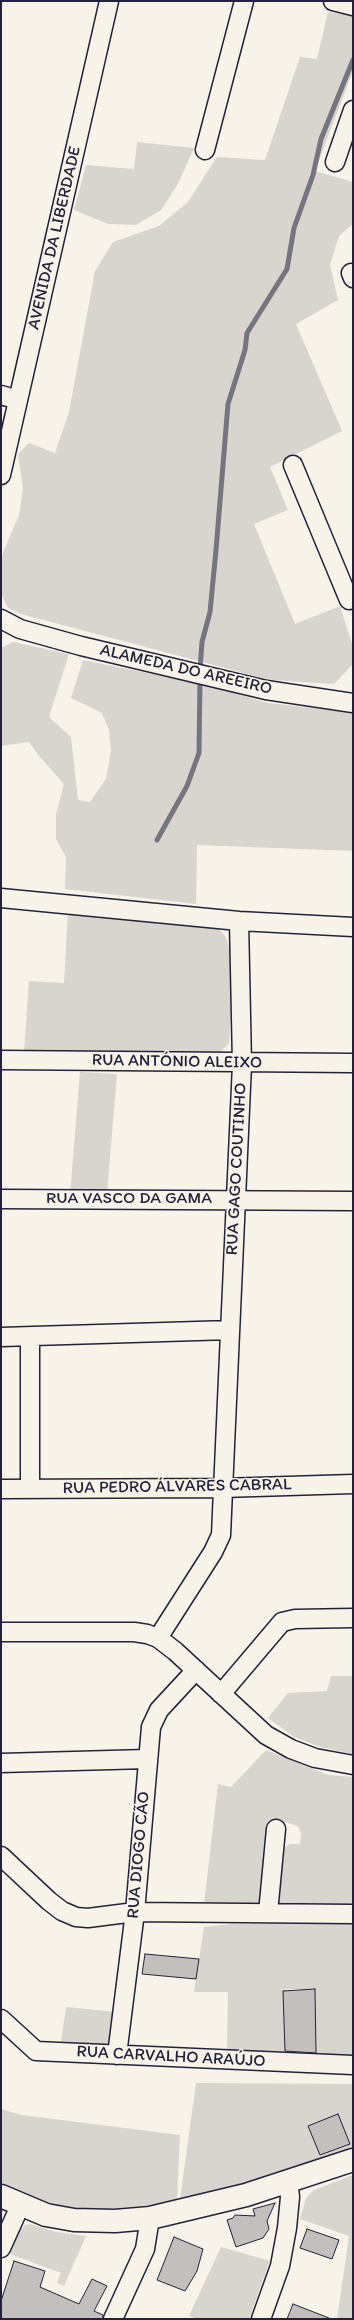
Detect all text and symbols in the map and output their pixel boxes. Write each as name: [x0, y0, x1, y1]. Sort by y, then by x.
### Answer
street label: AVENIDA DA LIBERDADE: [24, 144, 86, 332]
street label: ALAMEDA DO AREEIRO: [98, 640, 274, 700]
street label: RUA ANTÓNIO ALEIXO: [92, 1050, 262, 1074]
street label: RUA GAGO COUTINHO: [222, 1082, 252, 1256]
street label: RUA VASCO DA GAMA: [46, 1189, 212, 1209]
street label: RUA PEDRO ÁLVARES CABRAL: [62, 1475, 292, 1499]
street label: RUA DIOGO CÃO: [123, 1790, 155, 1920]
street label: RUA CARVALHO ARAÚJO: [76, 2042, 266, 2072]

